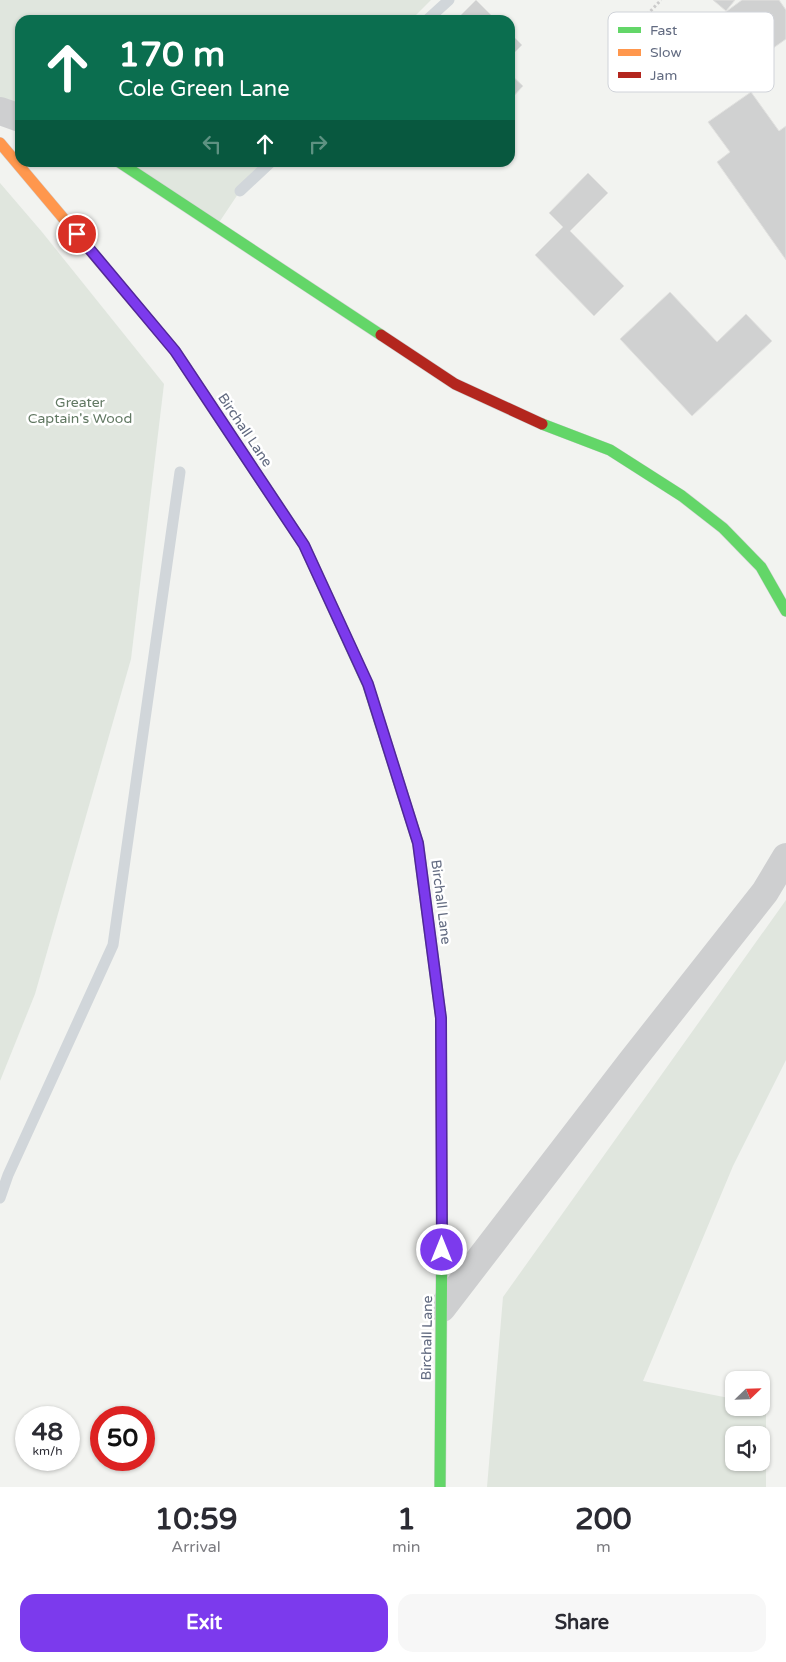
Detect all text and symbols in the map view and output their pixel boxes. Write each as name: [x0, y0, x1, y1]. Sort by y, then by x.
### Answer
legend: [608, 12, 774, 92]
text: Fast: [650, 22, 678, 39]
text: 170 m: [118, 34, 225, 76]
icon: ahead: [35, 35, 100, 100]
text: Slow: [650, 44, 682, 61]
text: Jam: [650, 67, 677, 84]
text: Cole Green Lane: [118, 76, 290, 102]
icon: left: [198, 130, 226, 158]
icon: ahead: [251, 130, 279, 158]
icon: right: [304, 130, 332, 158]
pin: [56, 213, 98, 255]
icon: arrive: [63, 220, 91, 248]
street label: Birchall Lane: [214, 390, 276, 470]
park label: Greater Captain's Wood: [28, 394, 132, 427]
street label: Birchall Lane: [427, 859, 455, 945]
position arrow: [415, 1223, 467, 1275]
street label: Birchall Lane: [418, 1295, 436, 1381]
north arrow: [725, 1371, 770, 1416]
map controls: [725, 1371, 770, 1471]
speed limit sign: 50: [90, 1406, 155, 1471]
text: 48: [32, 1417, 63, 1447]
button: sound: [725, 1426, 770, 1471]
text: km/h: [32, 1444, 63, 1458]
text: 10:59: [154, 1501, 238, 1538]
text: 1: [397, 1501, 416, 1538]
text: 200: [575, 1501, 632, 1538]
text: Arrival: [171, 1537, 221, 1557]
text: min: [392, 1537, 421, 1557]
text: m: [596, 1537, 611, 1557]
button: Exit: [20, 1594, 388, 1652]
button: Share: [398, 1594, 766, 1652]

